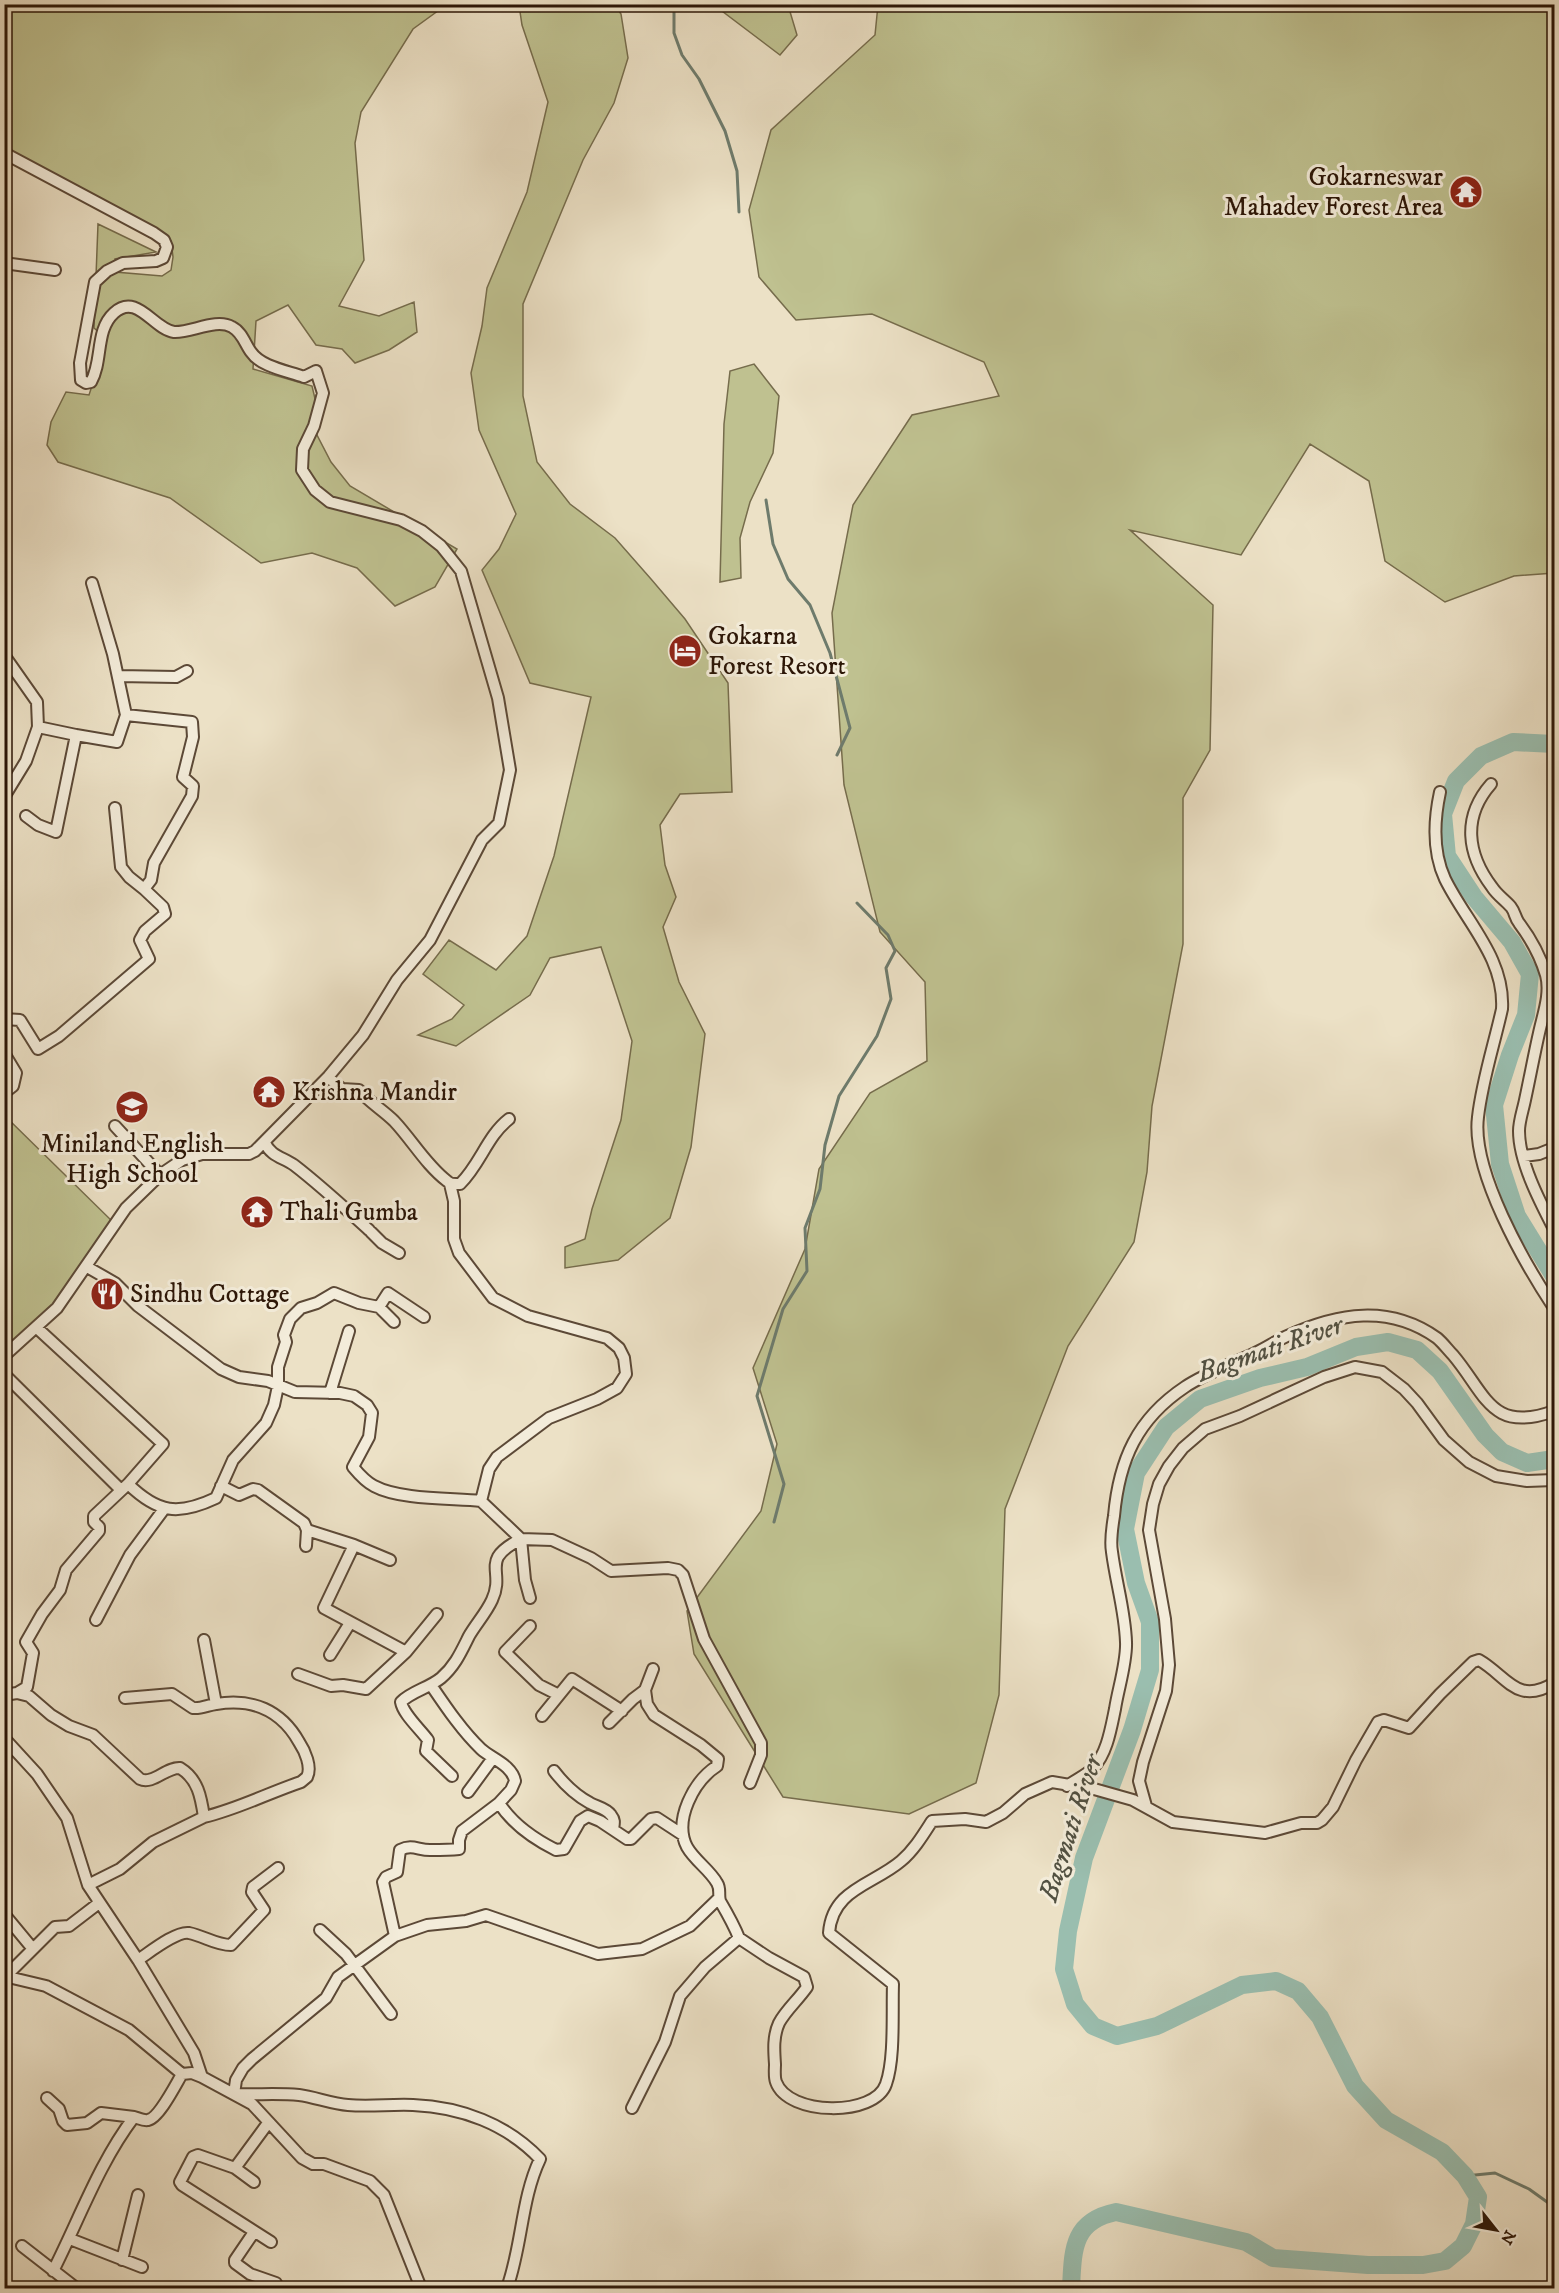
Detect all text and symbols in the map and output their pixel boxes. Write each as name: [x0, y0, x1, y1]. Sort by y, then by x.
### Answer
place label: Gokarneswar Mahadev Forest Area: [1224, 161, 1443, 224]
temple icon: Gokarneswar Mahadev Forest Area: [1448, 174, 1484, 210]
place label: Gokarna Forest Resort: [708, 620, 846, 683]
hotel icon: Gokarna Forest Resort: [667, 633, 703, 669]
temple icon: Krishna Mandir: [251, 1074, 287, 1110]
place label: Krishna Mandir: [292, 1076, 457, 1109]
school or university icon: Miniland English High School: [114, 1089, 150, 1125]
place label: Miniland English High School: [40, 1128, 224, 1191]
temple icon: Thali Gumba: [239, 1194, 275, 1230]
place label: Thali Gumba: [280, 1196, 418, 1229]
restaurant icon: Sindhu Cottage: [89, 1276, 125, 1312]
place label: Sindhu Cottage: [130, 1278, 290, 1311]
water label: Bagmati River: [1192, 1307, 1350, 1390]
water label: Bagmati River: [1031, 1748, 1111, 1906]
north arrow: [1466, 2200, 1526, 2260]
text: N: [1496, 2226, 1520, 2248]

